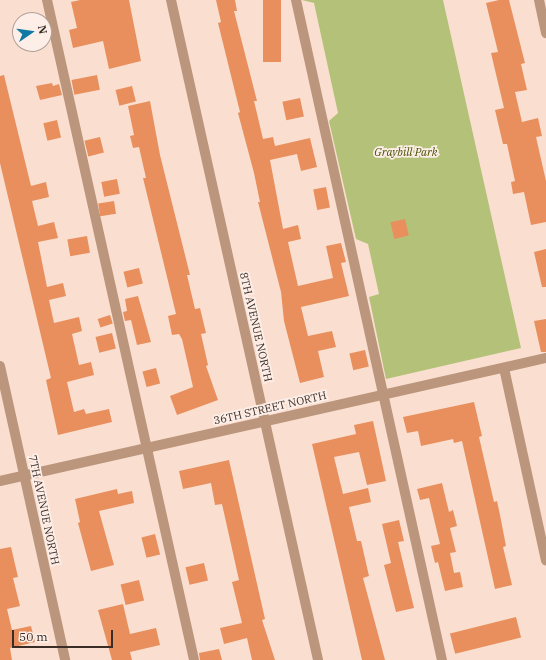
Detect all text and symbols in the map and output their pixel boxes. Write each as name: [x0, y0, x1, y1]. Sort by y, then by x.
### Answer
north arrow: [12, 12, 52, 52]
text: N: [35, 24, 51, 35]
park label: Graybill Park: [374, 145, 438, 159]
street label: 8TH AVENUE NORTH: [237, 271, 275, 383]
street label: 36TH STREET NORTH: [212, 389, 328, 427]
street label: 7TH AVENUE NORTH: [26, 454, 62, 566]
scale bar: [14, 622, 115, 648]
text: 50 m: [19, 629, 48, 644]

